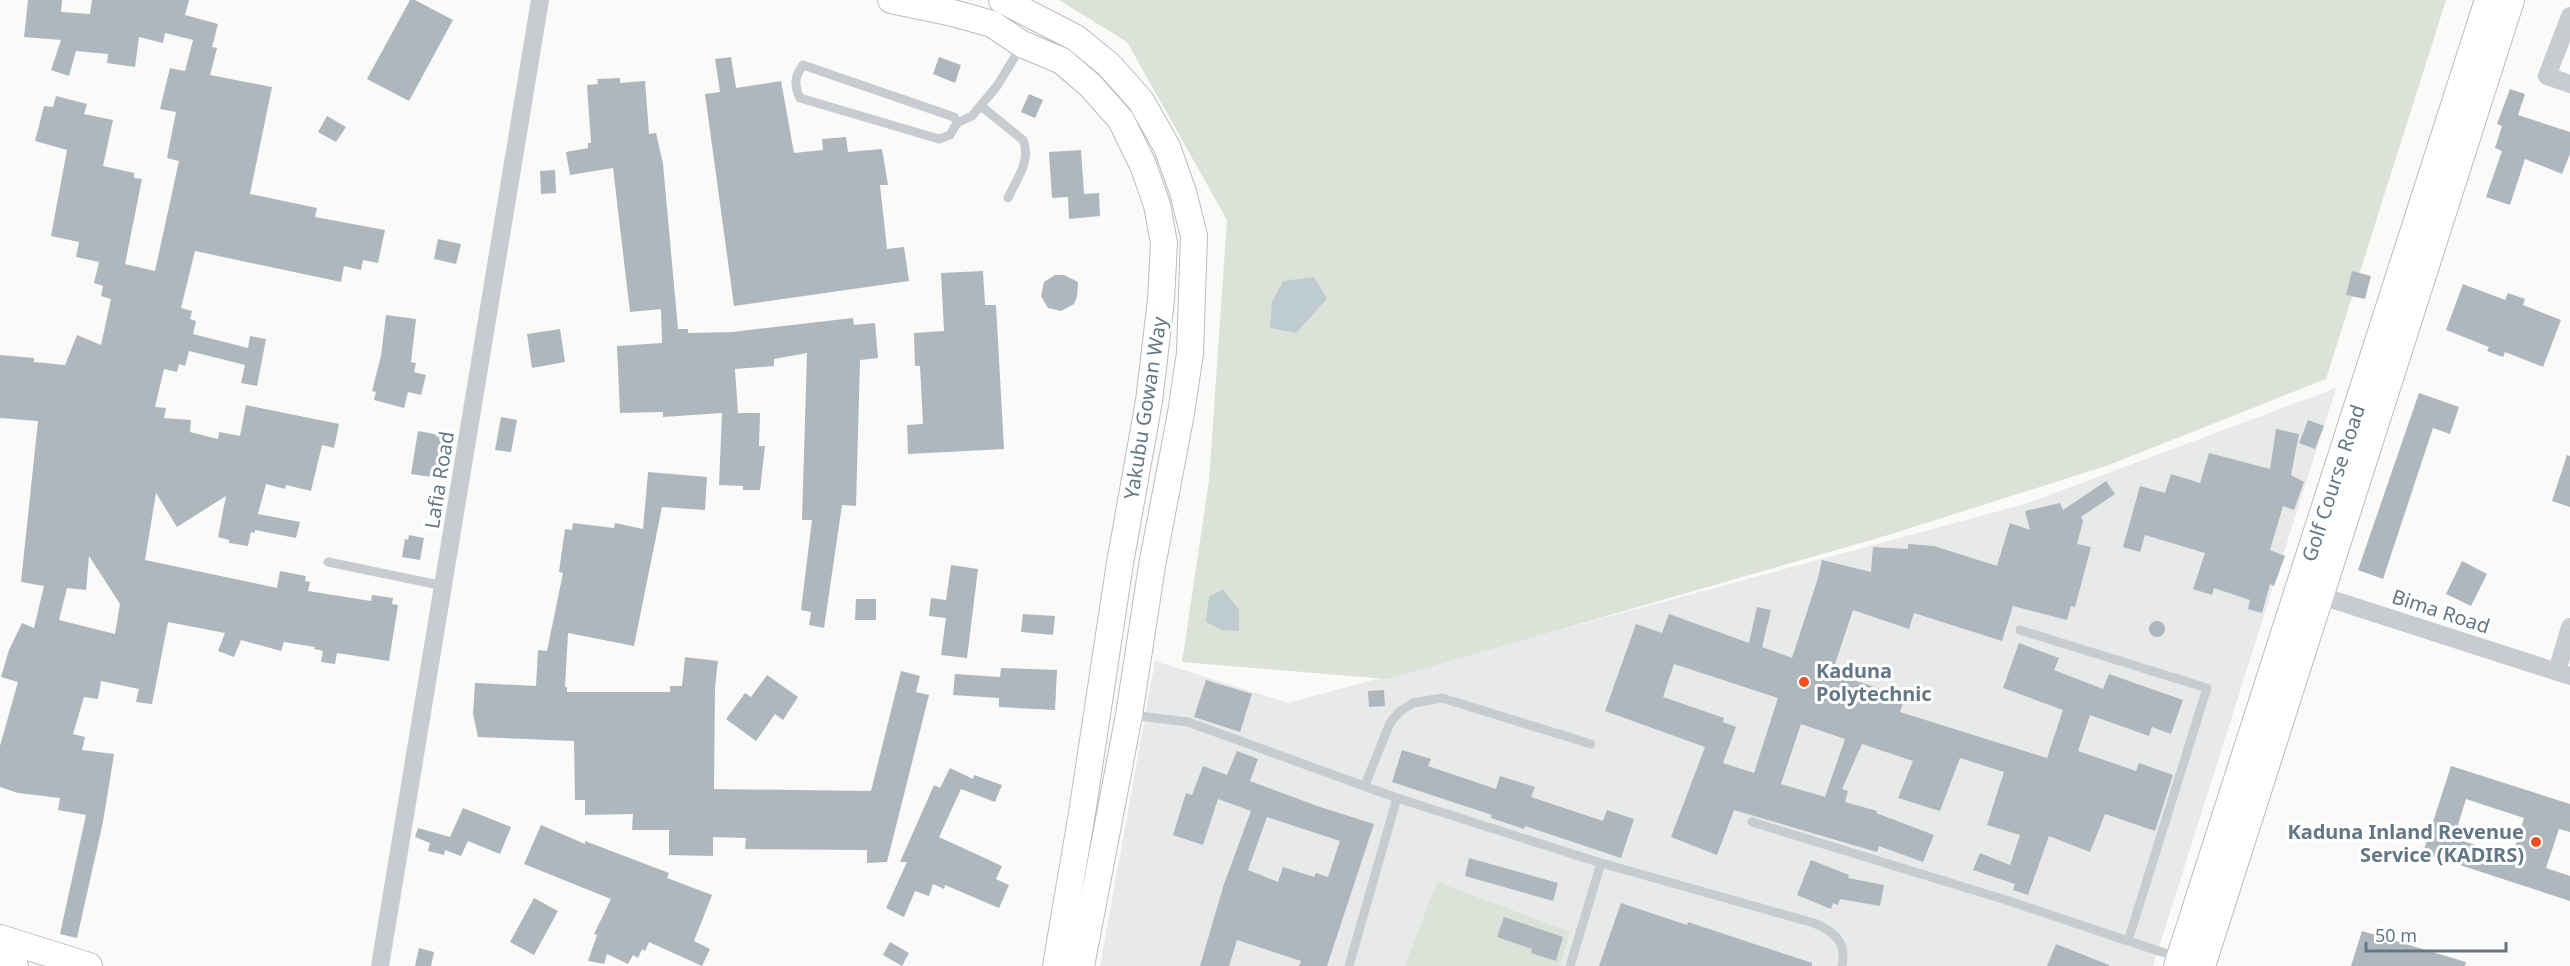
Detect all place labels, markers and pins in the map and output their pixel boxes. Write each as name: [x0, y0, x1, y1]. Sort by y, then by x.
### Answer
place label: Kaduna Polytechnic: [1816, 657, 1932, 707]
marker: Kaduna Polytechnic: [1797, 675, 1811, 689]
place label: Kaduna Inland Revenue Service (KADIRS): [2287, 818, 2524, 868]
marker: Kaduna Inland Revenue Service (KADIRS): [2529, 835, 2543, 849]

